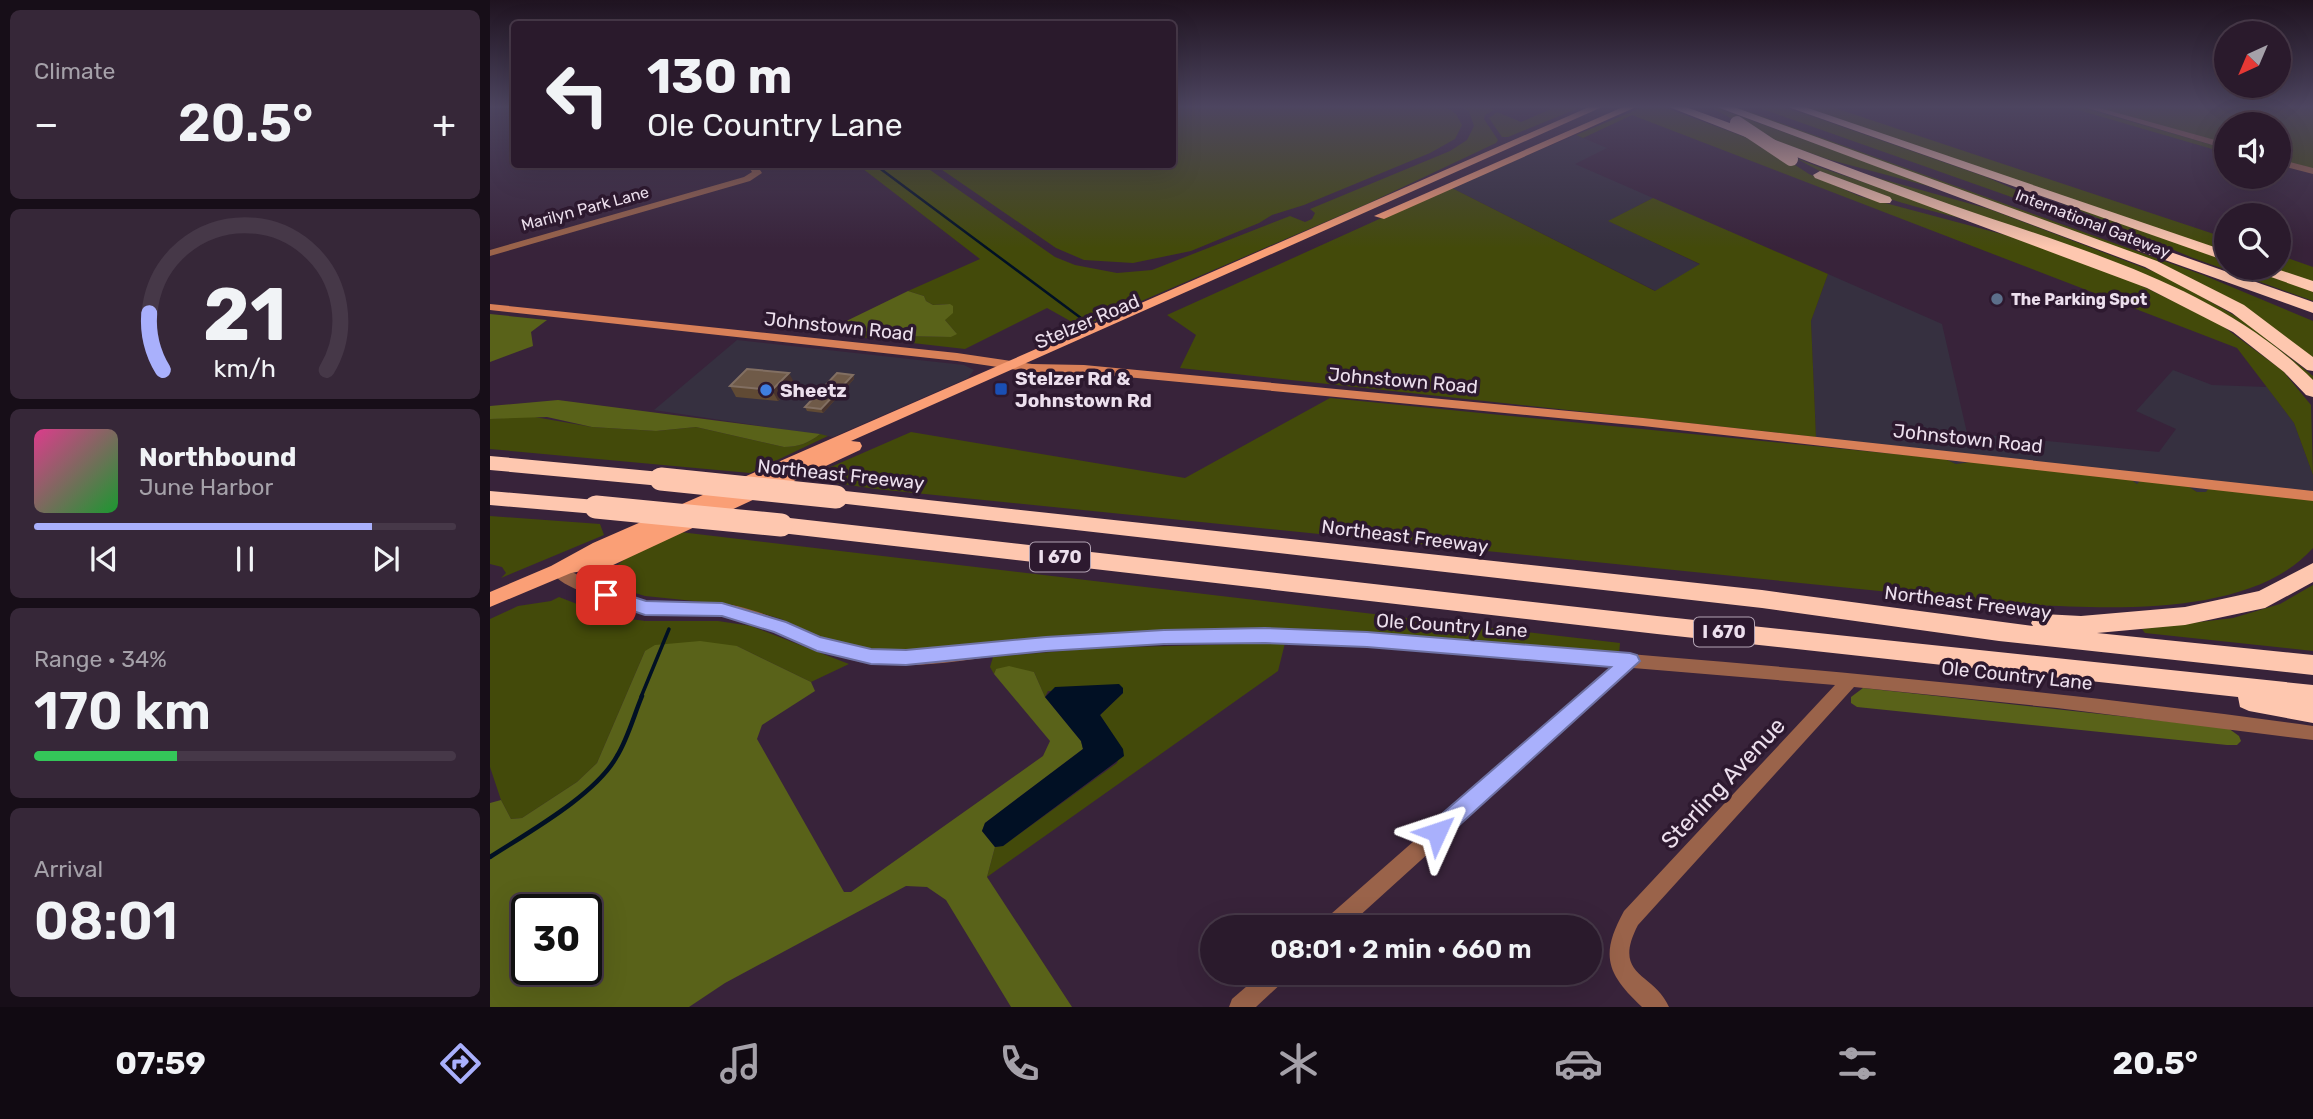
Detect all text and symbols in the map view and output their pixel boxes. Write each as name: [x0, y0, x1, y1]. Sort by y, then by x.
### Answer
north arrow: [2214, 21, 2291, 98]
map controls: [2214, 21, 2291, 280]
text: 130 m: [647, 47, 792, 105]
icon: left: [532, 49, 623, 140]
text: Climate: [34, 57, 115, 85]
text: 20.5°: [178, 92, 313, 154]
text: −: [34, 101, 59, 147]
text: +: [432, 101, 456, 147]
text: Ole Country Lane: [647, 106, 903, 144]
button: sound: [2214, 112, 2291, 189]
street label: Marilyn Park Lane: [519, 182, 651, 235]
street label: International Gateway: [2013, 185, 2173, 262]
button: search: [2214, 203, 2291, 280]
text: 21: [203, 273, 287, 359]
street label: Stelzer Road: [1032, 289, 1143, 354]
place label: The Parking Spot: [2011, 290, 2148, 309]
marker: The Parking Spot: [1989, 291, 2005, 307]
street label: Johnstown Road: [763, 307, 915, 346]
text: km/h: [214, 354, 276, 383]
street label: Johnstown Road: [1327, 362, 1479, 399]
place label: Stelzer Rd & Johnstown Rd: [1015, 367, 1152, 412]
place label: Sheetz: [780, 379, 847, 402]
marker: Stelzer Rd & Johnstown Rd: [993, 381, 1009, 397]
marker: Sheetz: [758, 382, 774, 398]
street label: Johnstown Road: [1892, 419, 2044, 458]
text: Northbound: [139, 442, 297, 473]
street label: Northeast Freeway: [756, 454, 926, 495]
text: June Harbor: [139, 473, 273, 501]
street label: Northeast Freeway: [1320, 515, 1490, 558]
icon: previous: [85, 540, 123, 578]
icon: pause: [226, 540, 264, 578]
icon: next: [367, 540, 405, 578]
road number: I 670: [1030, 542, 1090, 572]
pin: [576, 565, 636, 625]
icon: arrive: [587, 576, 625, 614]
street label: Northeast Freeway: [1883, 581, 2053, 624]
street label: Ole Country Lane: [1375, 609, 1528, 642]
road number: I 670: [1694, 618, 1754, 646]
text: Range · 34%: [34, 645, 167, 673]
street label: Ole Country Lane: [1940, 656, 2094, 695]
text: 170 km: [34, 680, 211, 742]
street label: Sterling Avenue: [1655, 712, 1791, 854]
position arrow: [1400, 795, 1474, 869]
text: Arrival: [34, 855, 103, 883]
text: 08:01: [34, 890, 178, 952]
speed limit sign: 30: [511, 894, 602, 985]
text: 08:01 · 2 min · 660 m: [1270, 934, 1532, 965]
icon: directions: [436, 1039, 485, 1088]
icon: music: [716, 1039, 765, 1088]
icon: phone: [995, 1039, 1044, 1088]
icon: climate: [1274, 1039, 1323, 1088]
icon: car: [1554, 1039, 1603, 1088]
icon: filters: [1833, 1039, 1882, 1088]
text: 07:59: [115, 1044, 206, 1082]
text: 20.5°: [2113, 1044, 2198, 1082]

